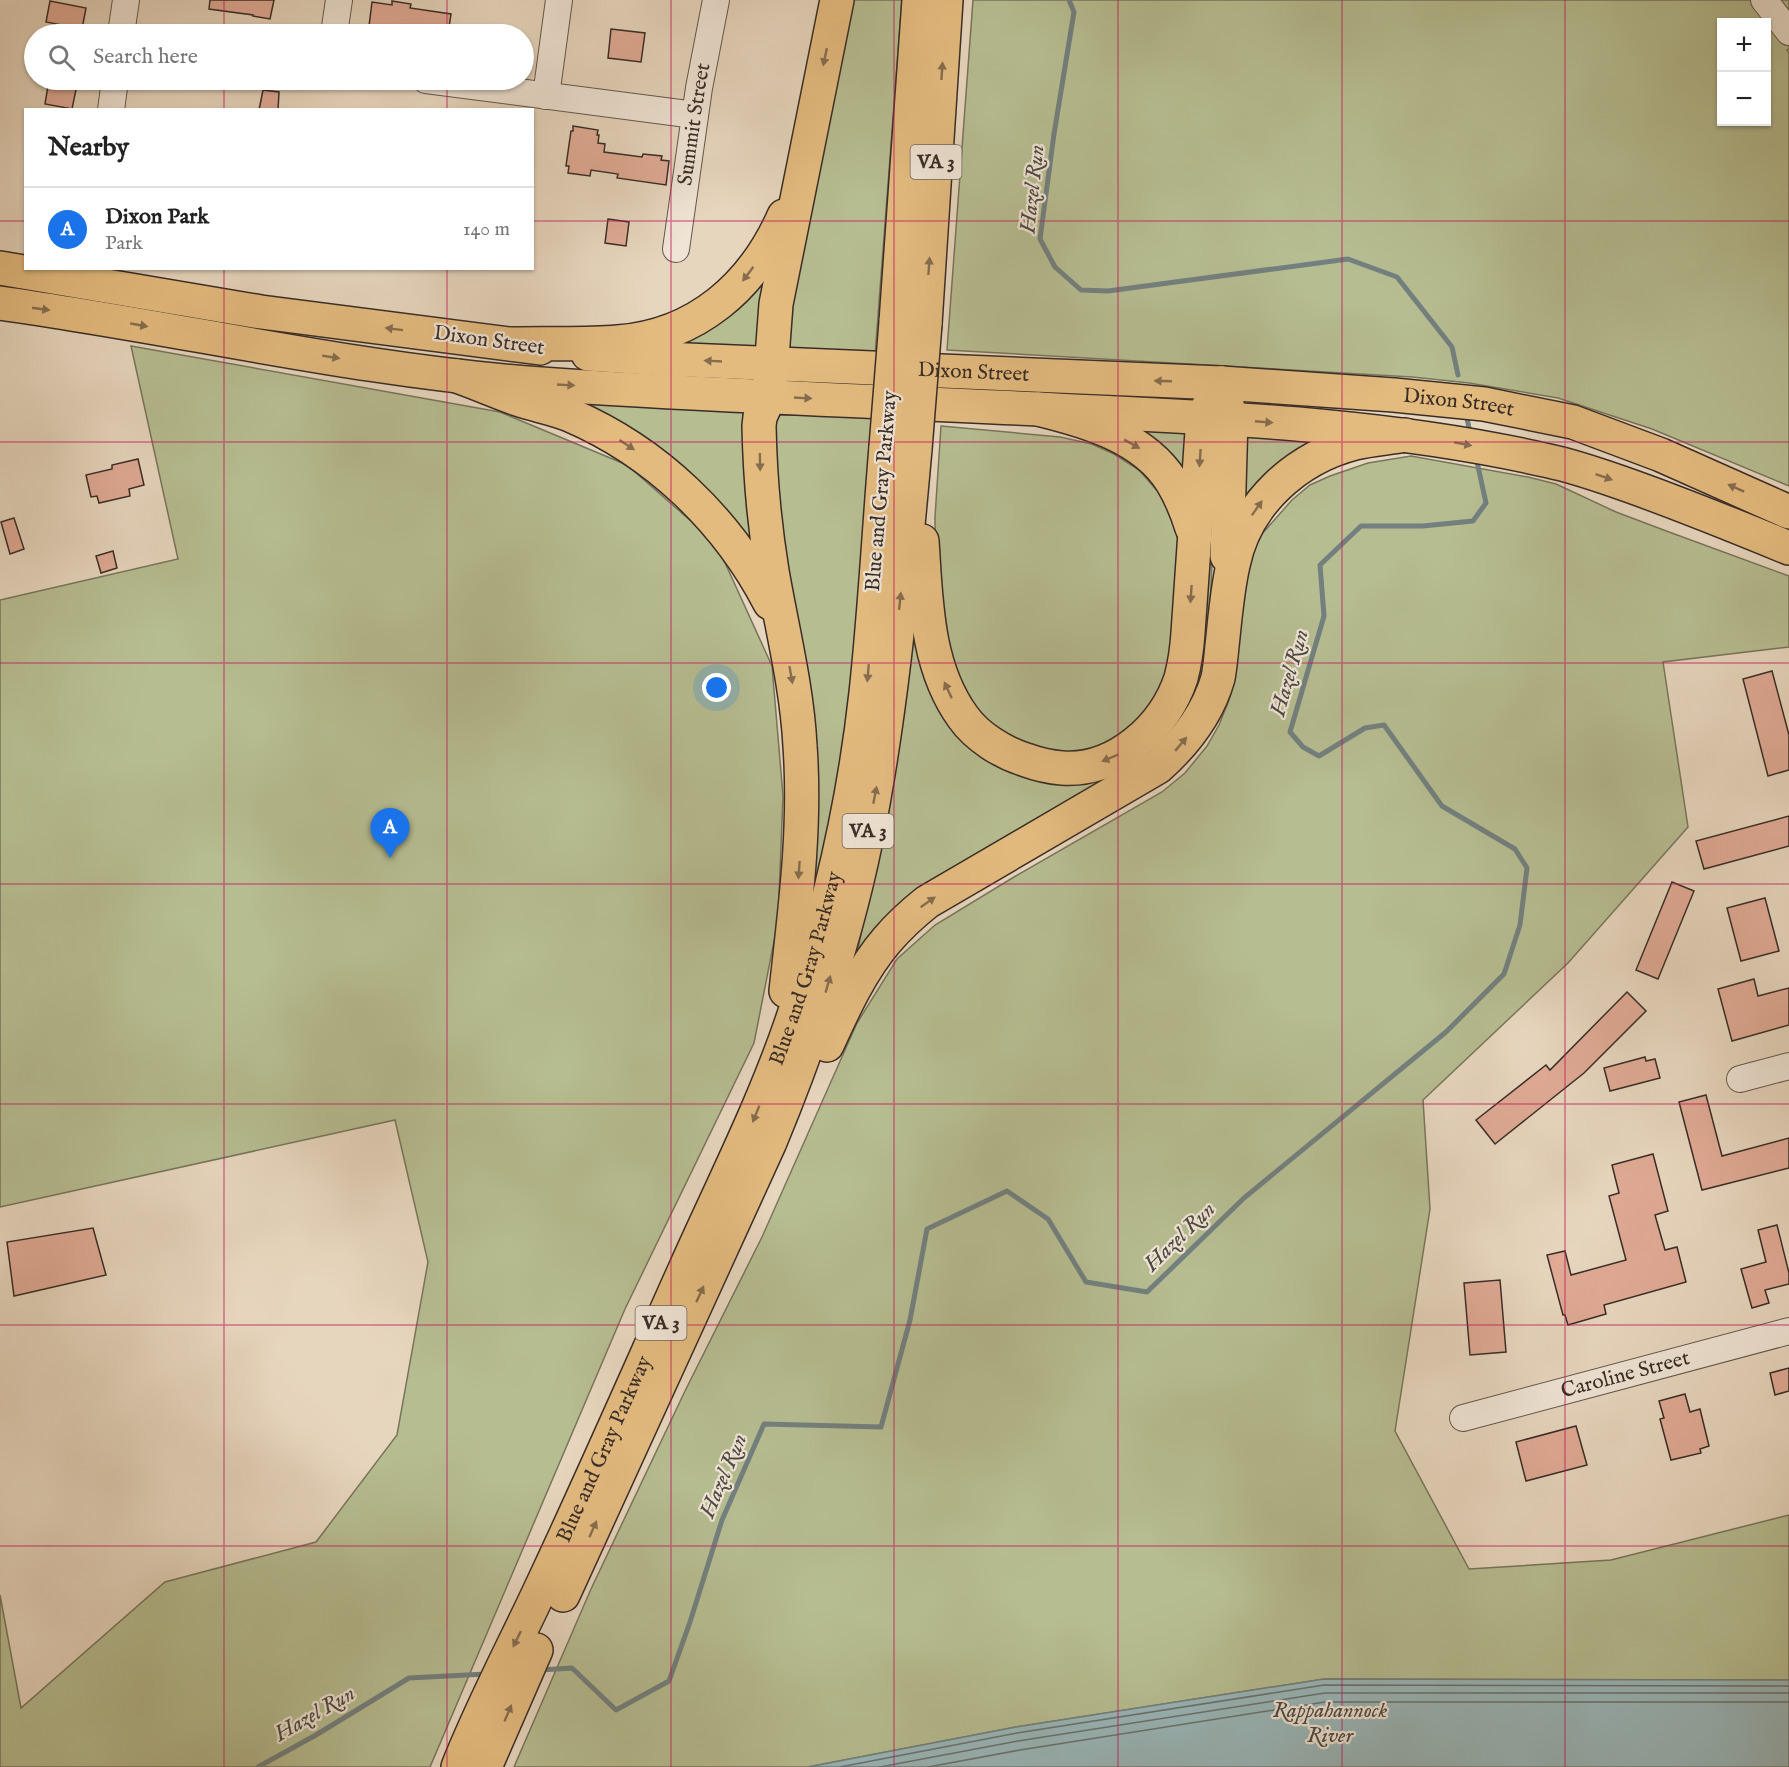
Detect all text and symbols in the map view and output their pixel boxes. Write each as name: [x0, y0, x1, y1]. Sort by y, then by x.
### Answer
map controls: [1717, 18, 1771, 126]
button: +: [1717, 18, 1771, 72]
search box: [24, 24, 534, 90]
icon: search: [45, 41, 78, 74]
text: Search here: [93, 43, 198, 71]
one-way arrow: [820, 48, 830, 67]
street label: Summit Street: [672, 61, 717, 187]
one-way arrow: [937, 62, 946, 81]
button: −: [1717, 72, 1771, 126]
text: Nearby: [48, 131, 129, 164]
water label: Hazel Run: [1014, 143, 1052, 236]
road number: VA 3: [910, 145, 962, 179]
text: Dixon Park: [105, 203, 209, 231]
text: A: [61, 217, 74, 242]
text: 140 m: [463, 217, 510, 242]
text: Park: [105, 231, 143, 256]
one-way arrow: [924, 256, 933, 275]
one-way arrow: [742, 265, 754, 281]
one-way arrow: [31, 304, 50, 313]
street label: Dixon Street: [432, 320, 546, 362]
one-way arrow: [129, 321, 148, 330]
one-way arrow: [384, 324, 403, 333]
one-way arrow: [321, 353, 340, 362]
one-way arrow: [703, 356, 722, 365]
street label: Dixon Street: [917, 356, 1030, 388]
one-way arrow: [1153, 376, 1172, 385]
one-way arrow: [557, 381, 576, 390]
street label: Dixon Street: [1402, 382, 1516, 423]
street label: Blue and Gray Parkway: [860, 389, 904, 593]
one-way arrow: [793, 394, 812, 403]
one-way arrow: [1255, 417, 1274, 427]
one-way arrow: [1123, 438, 1140, 448]
one-way arrow: [619, 440, 635, 451]
one-way arrow: [1453, 440, 1472, 449]
one-way arrow: [1196, 449, 1205, 468]
one-way arrow: [755, 452, 764, 471]
one-way arrow: [1595, 473, 1613, 482]
one-way arrow: [1727, 484, 1744, 493]
one-way arrow: [1251, 500, 1262, 516]
one-way arrow: [1186, 585, 1196, 604]
one-way arrow: [895, 592, 905, 611]
water label: Hazel Run: [1264, 626, 1316, 721]
one-way arrow: [863, 663, 872, 682]
one-way arrow: [787, 666, 796, 685]
your location: [702, 673, 731, 702]
one-way arrow: [944, 681, 953, 698]
one-way arrow: [1174, 737, 1187, 752]
one-way arrow: [1100, 753, 1118, 763]
one-way arrow: [871, 785, 880, 804]
pin: A: [370, 808, 410, 858]
road number: VA 3: [842, 814, 894, 848]
one-way arrow: [794, 860, 803, 879]
street label: Blue and Gray Parkway: [763, 868, 848, 1069]
one-way arrow: [919, 896, 935, 908]
one-way arrow: [824, 975, 834, 993]
one-way arrow: [751, 1105, 760, 1123]
water label: Hazel Run: [1138, 1196, 1222, 1279]
one-way arrow: [696, 1286, 705, 1303]
road number: VA 3: [636, 1306, 686, 1340]
street label: Caroline Street: [1558, 1345, 1693, 1405]
street label: Blue and Gray Parkway: [551, 1351, 658, 1547]
water label: Hazel Run: [693, 1430, 754, 1523]
one-way arrow: [589, 1520, 599, 1538]
one-way arrow: [512, 1630, 521, 1647]
water label: Hazel Run: [269, 1680, 360, 1749]
water label: Rappahannock River: [1273, 1697, 1387, 1750]
one-way arrow: [503, 1704, 513, 1722]

